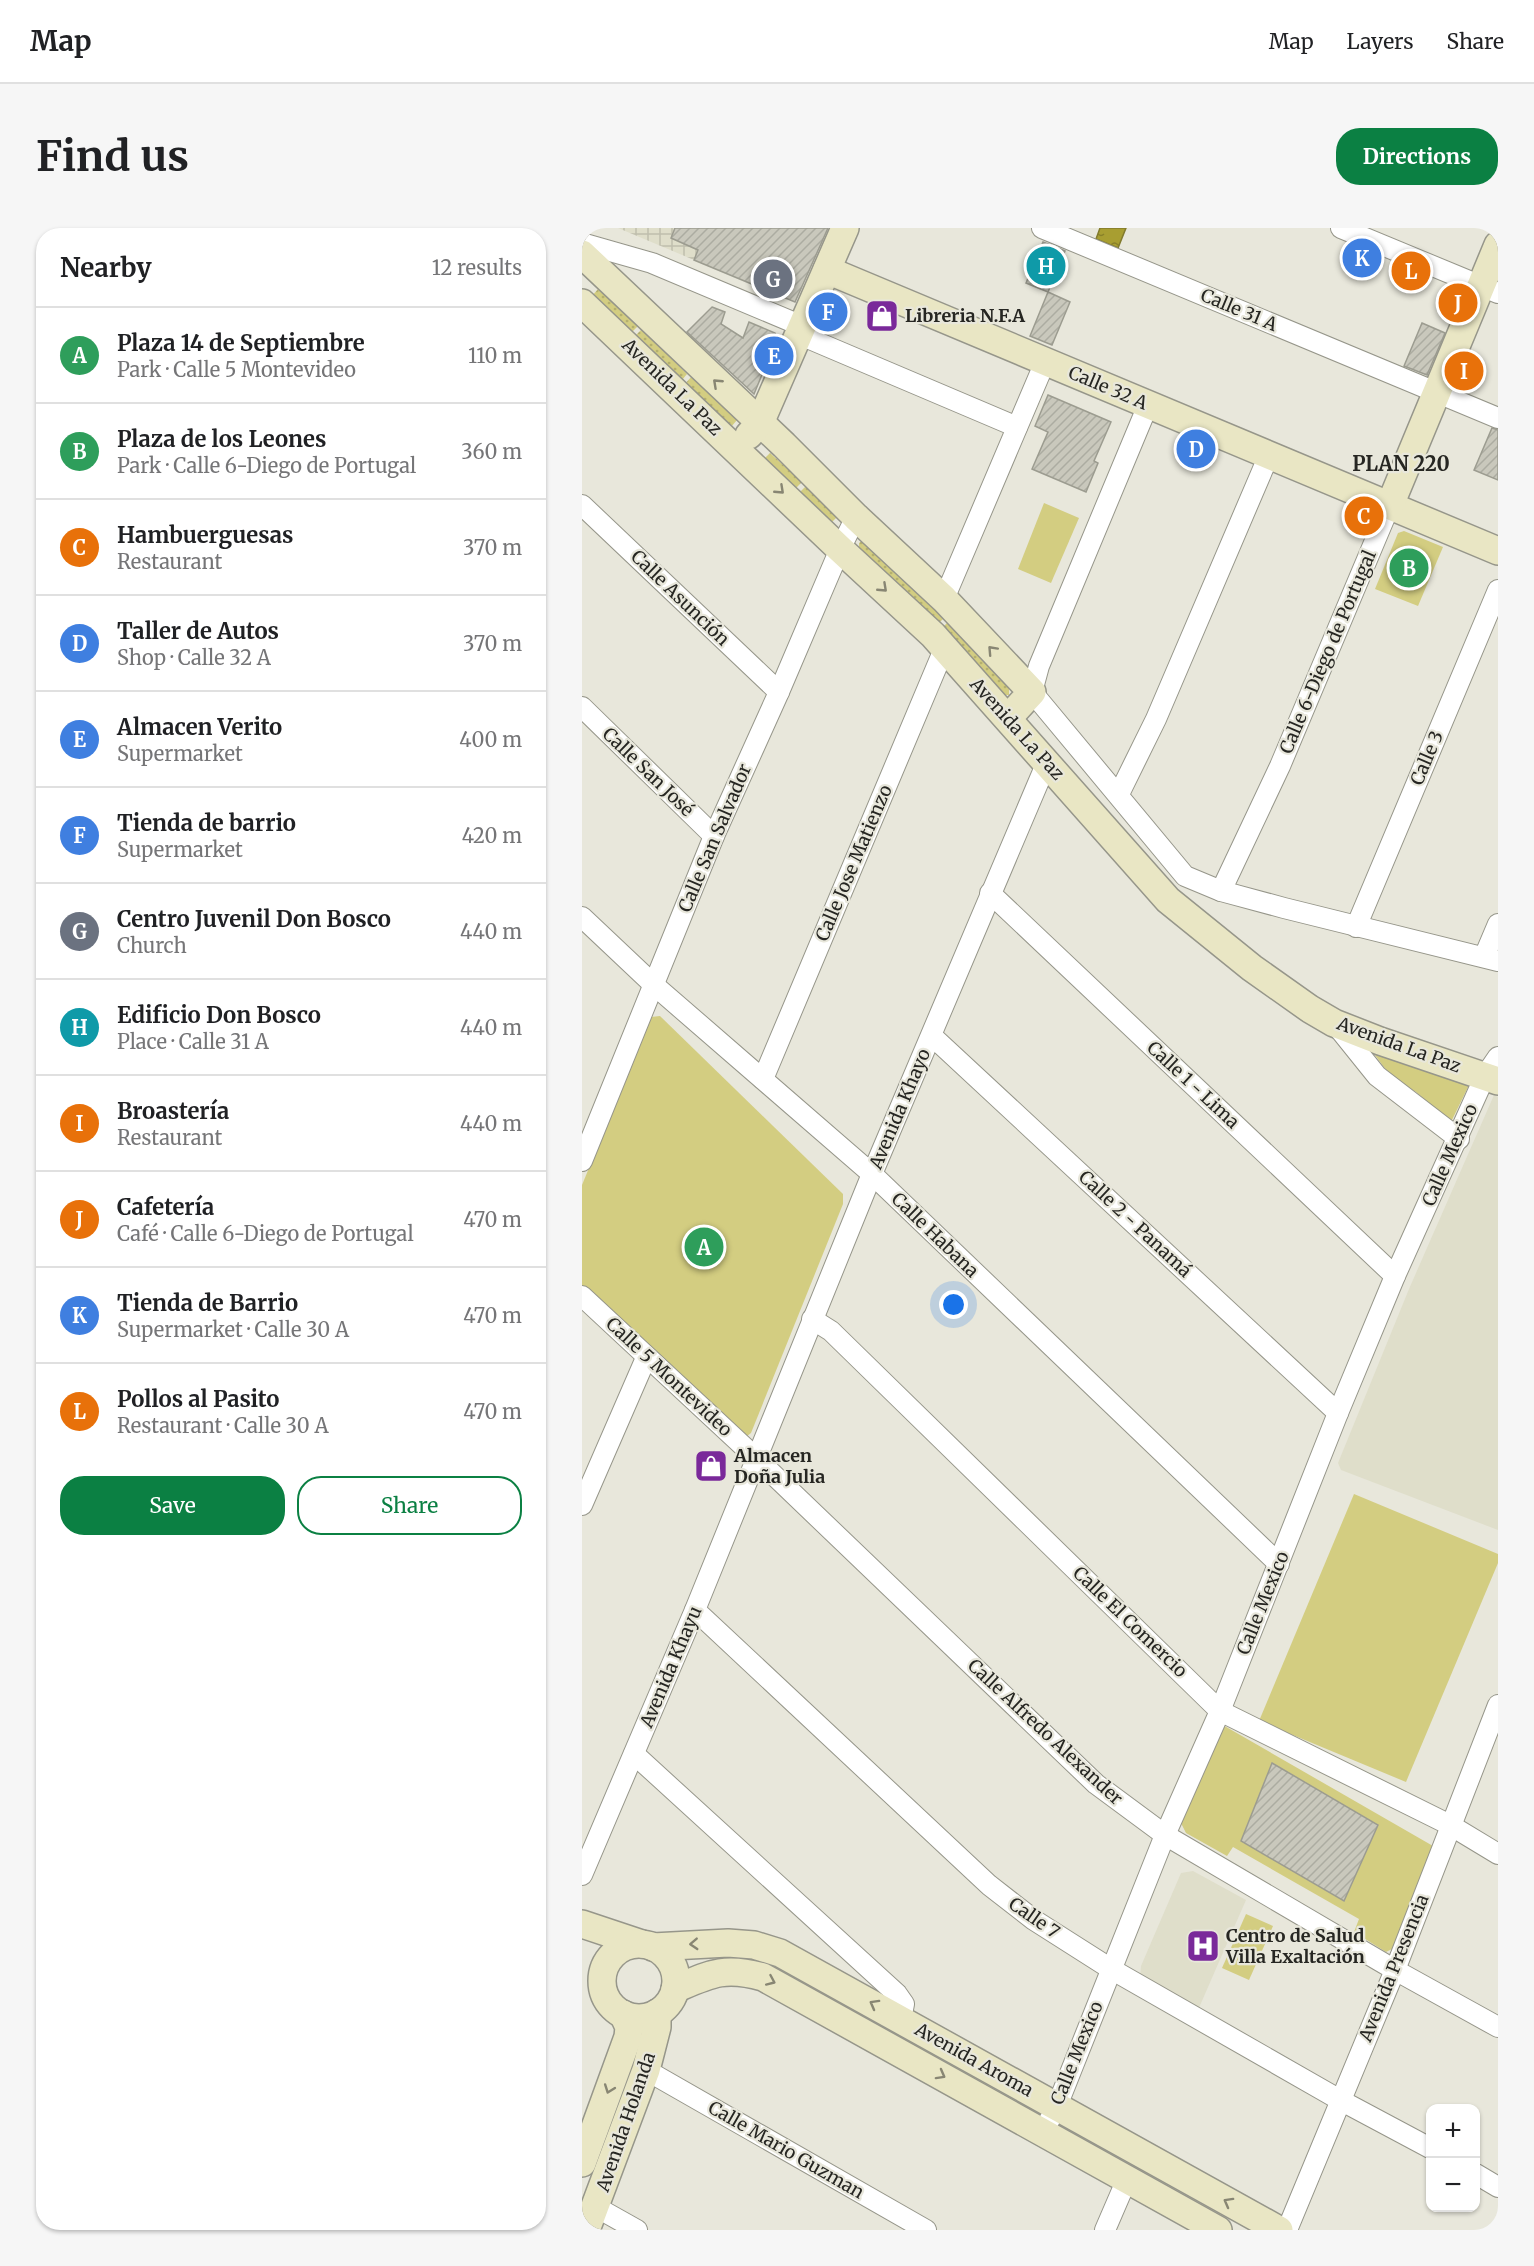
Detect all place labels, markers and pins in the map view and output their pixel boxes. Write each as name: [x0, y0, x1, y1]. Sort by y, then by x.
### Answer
pin: K: [1342, 236, 1382, 280]
pin: H: [1026, 243, 1066, 288]
pin: L: [1392, 248, 1430, 294]
pin: G: [754, 256, 792, 302]
pin: J: [1438, 280, 1478, 326]
pin: F: [808, 290, 848, 334]
shop icon: Libreria N.F.A: [864, 298, 900, 334]
place label: Libreria N.F.A: [905, 304, 1025, 327]
pin: E: [754, 334, 794, 378]
pin: I: [1444, 348, 1484, 394]
pin: D: [1176, 426, 1216, 472]
pin: C: [1344, 494, 1384, 538]
pin: B: [1390, 546, 1428, 590]
pin: A: [684, 1224, 724, 1270]
place label: Almacen Doña Julia: [733, 1444, 825, 1488]
shop icon: Almacen Doña Julia: [693, 1448, 729, 1484]
place label: Centro de Salud Villa Exaltación: [1225, 1924, 1365, 1968]
hospital icon: Centro de Salud Villa Exaltación: [1185, 1928, 1221, 1964]

